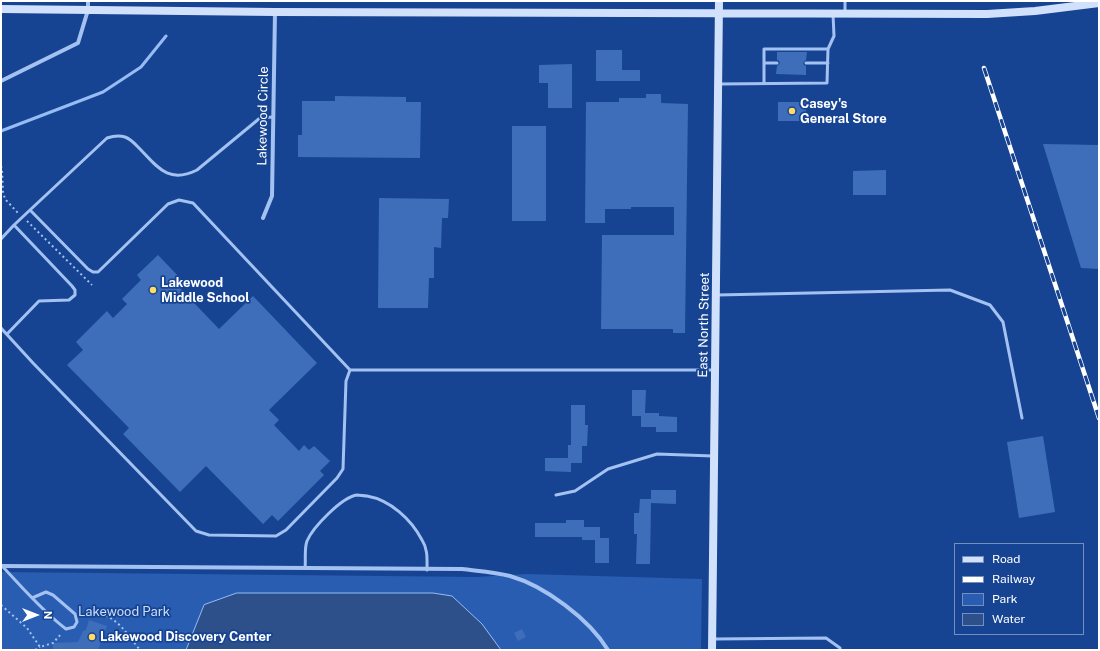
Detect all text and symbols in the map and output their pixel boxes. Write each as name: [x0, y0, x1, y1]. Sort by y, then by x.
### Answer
street label: Lakewood Circle: [254, 66, 272, 166]
place label: Casey's General Store: [800, 96, 887, 127]
marker: Casey's General Store: [787, 106, 797, 116]
street label: East North Street: [695, 272, 713, 378]
place label: Lakewood Middle School: [161, 275, 250, 306]
marker: Lakewood Middle School: [148, 285, 158, 295]
legend: [954, 543, 1084, 635]
text: Road: [992, 552, 1020, 566]
text: Railway: [992, 572, 1035, 586]
text: Park: [992, 592, 1018, 606]
north arrow: [16, 595, 56, 635]
park label: Lakewood Park: [78, 604, 170, 620]
text: N: [42, 611, 54, 619]
text: Water: [992, 612, 1025, 626]
place label: Lakewood Discovery Center: [100, 629, 271, 645]
marker: Lakewood Discovery Center: [87, 632, 97, 642]

